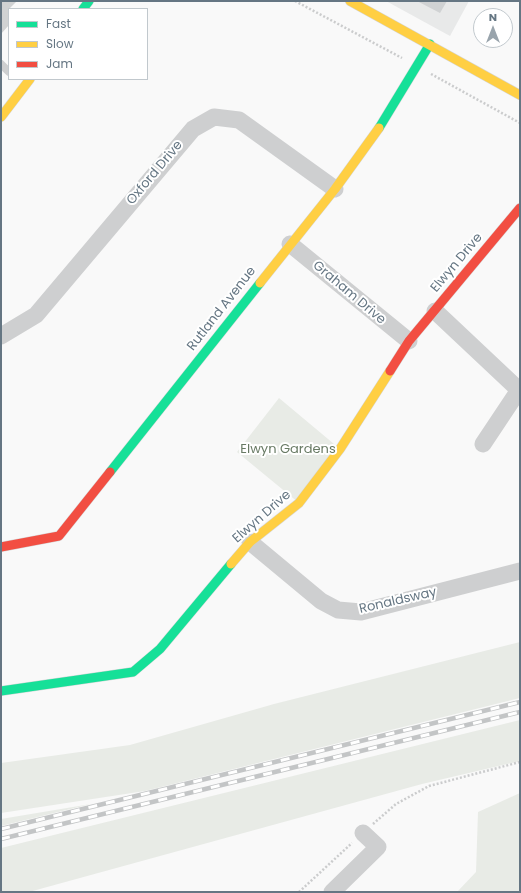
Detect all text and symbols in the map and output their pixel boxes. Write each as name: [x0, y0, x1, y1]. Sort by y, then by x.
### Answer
legend: [8, 8, 148, 80]
north arrow: [473, 8, 513, 48]
text: N: [489, 9, 497, 25]
text: Fast: [46, 15, 71, 32]
text: Slow: [46, 35, 74, 52]
text: Jam: [46, 55, 73, 72]
street label: Oxford Drive: [124, 138, 186, 208]
street label: Elwyn Drive: [428, 230, 486, 296]
street label: Graham Drive: [309, 258, 389, 328]
street label: Rutland Avenue: [184, 264, 260, 354]
park label: Elwyn Gardens: [240, 442, 336, 458]
street label: Elwyn Drive: [230, 487, 294, 547]
street label: Ronaldsway: [358, 585, 438, 617]

